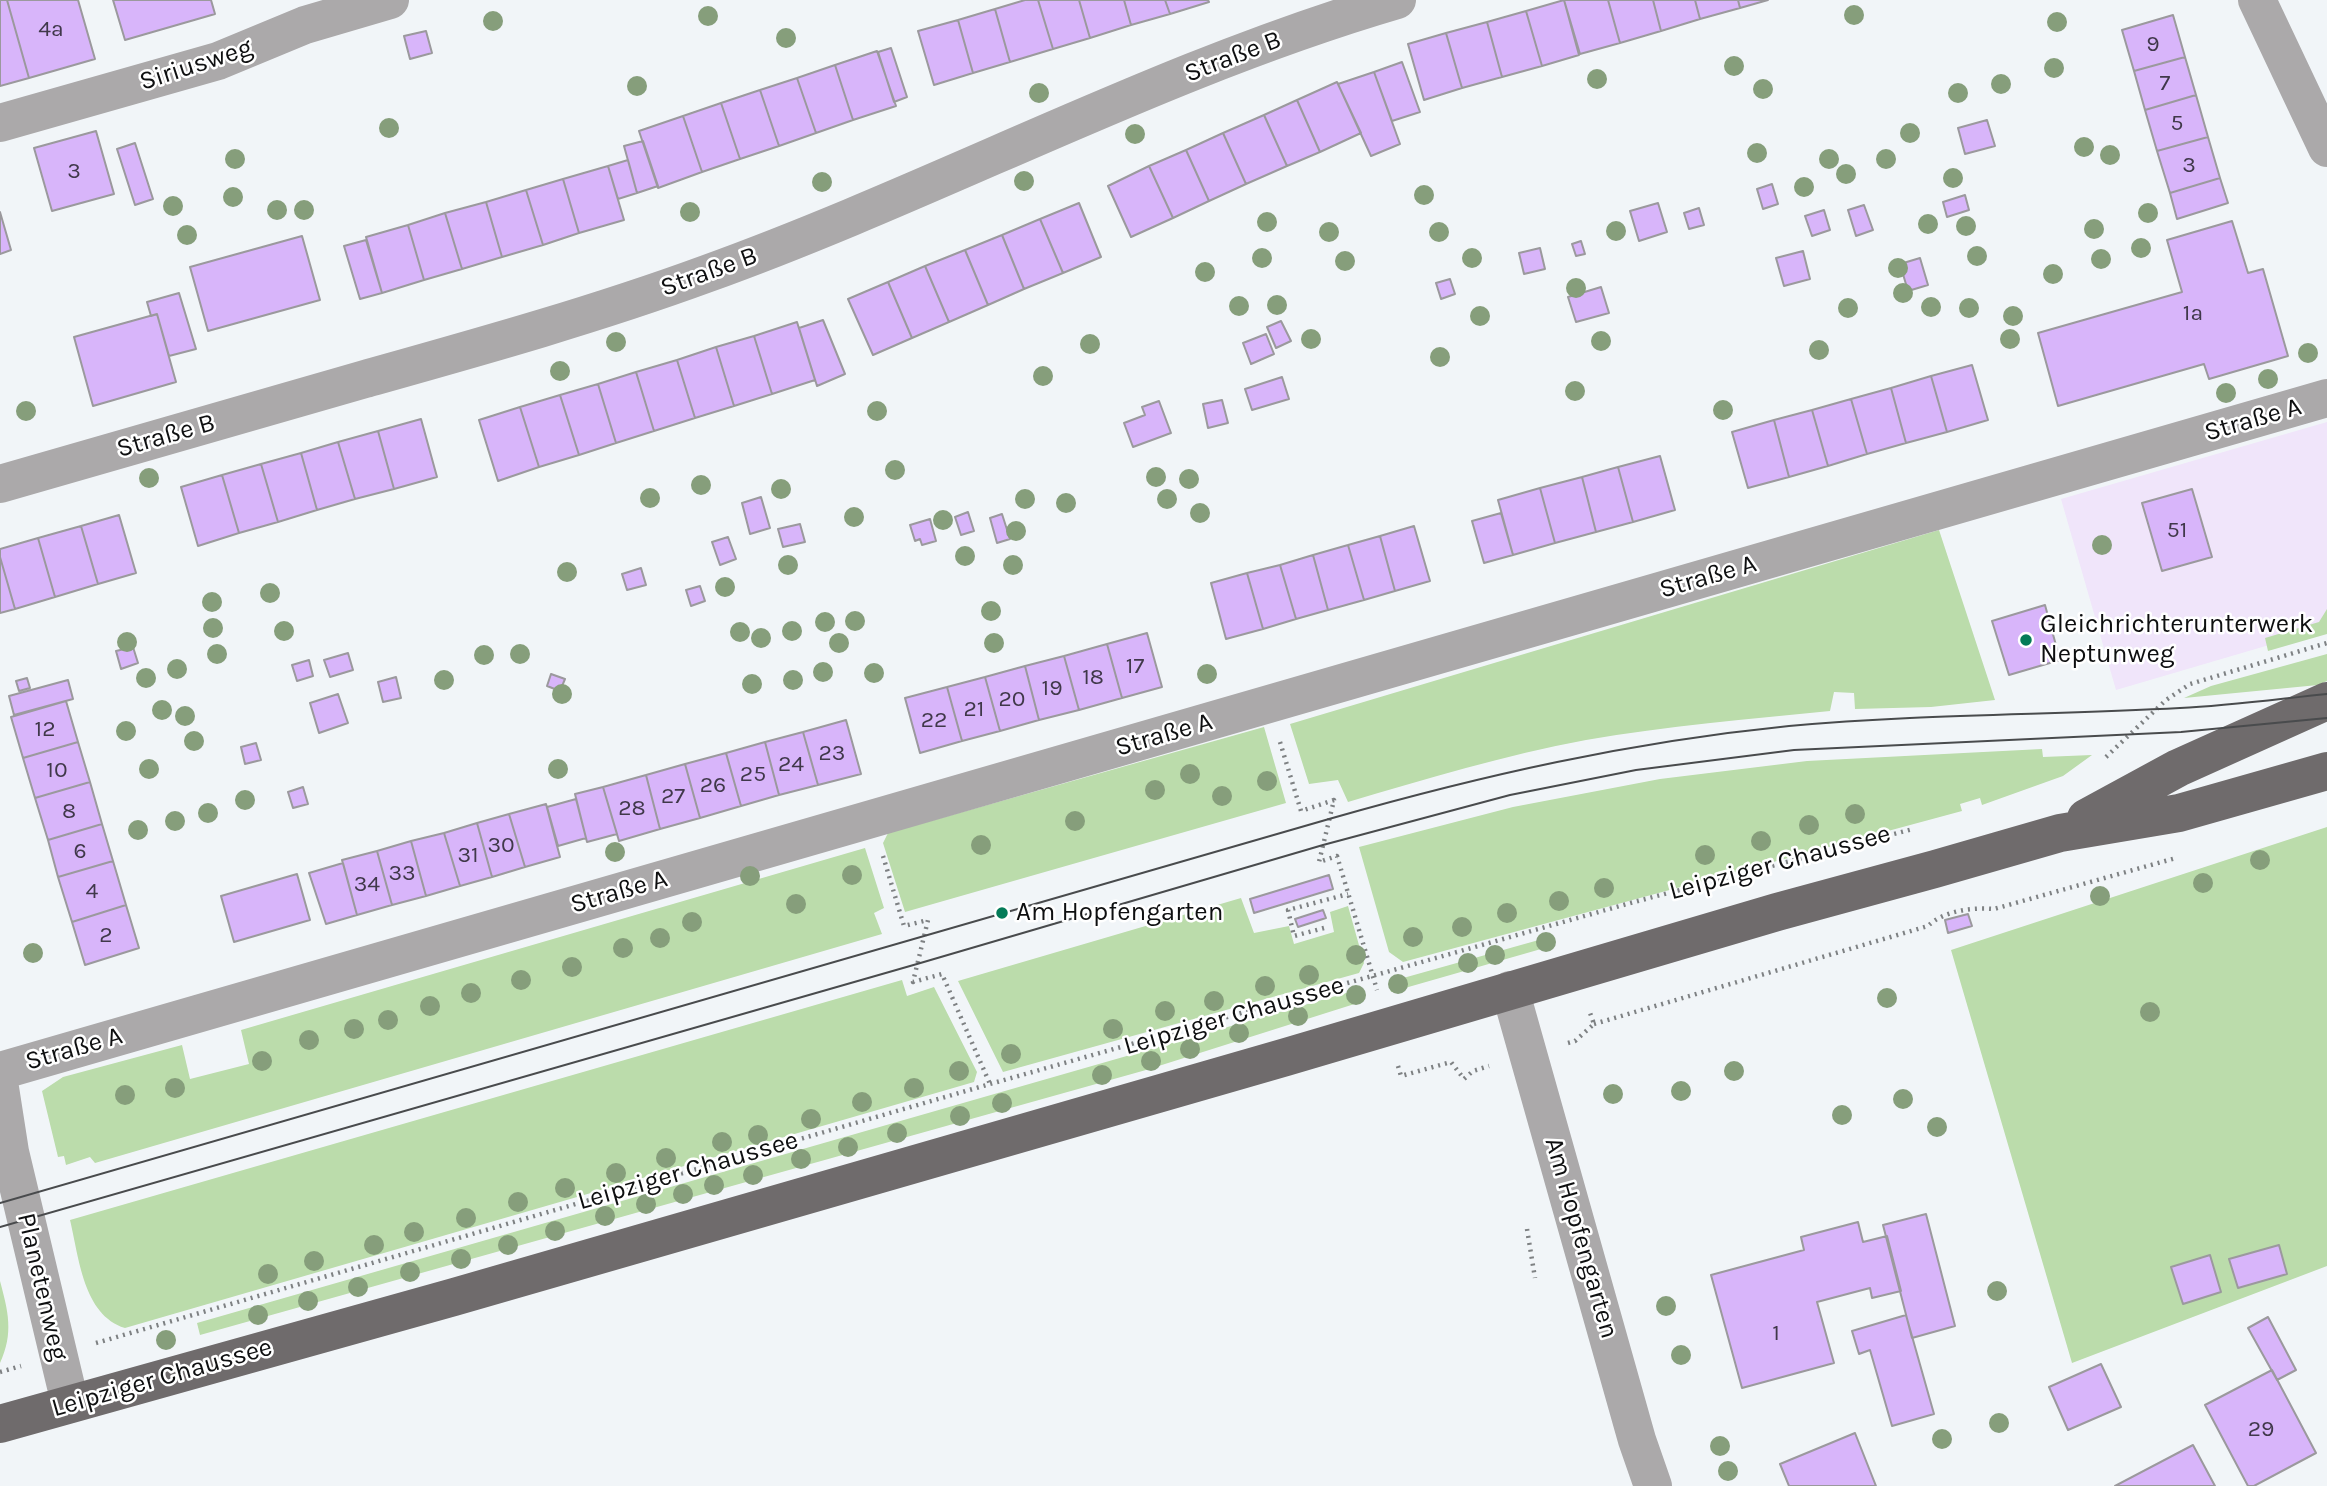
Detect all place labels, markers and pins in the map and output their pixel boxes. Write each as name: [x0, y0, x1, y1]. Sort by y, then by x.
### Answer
place label: Gleichrichterunterwerk Neptunweg: [2040, 609, 2313, 670]
marker: Gleichrichterunterwerk Neptunweg: [2018, 632, 2034, 648]
place label: Am Hopfengarten: [1016, 897, 1223, 929]
marker: Am Hopfengarten: [994, 905, 1010, 921]

